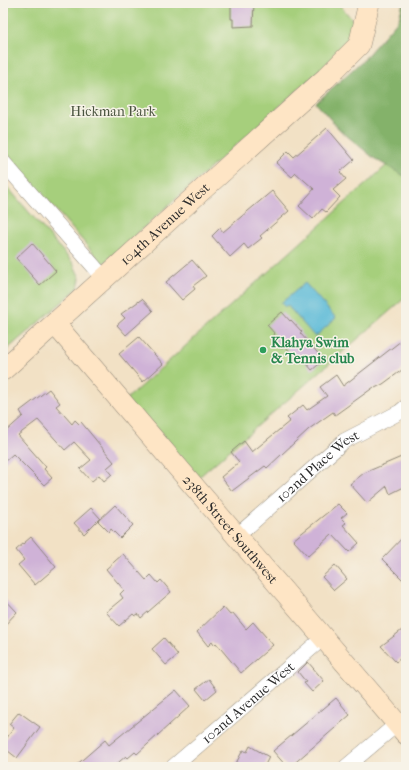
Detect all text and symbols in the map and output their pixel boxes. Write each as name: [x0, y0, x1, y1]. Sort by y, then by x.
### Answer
park label: Hickman Park: [70, 103, 157, 120]
street label: 104th Avenue West: [116, 179, 213, 269]
place label: Klahya Swim & Tennis club: [271, 334, 355, 367]
marker: Klahya Swim & Tennis club: [258, 345, 268, 355]
street label: 102nd Place West: [273, 426, 362, 506]
street label: 238th Street Southwest: [179, 471, 282, 587]
street label: 102nd Avenue West: [198, 658, 298, 747]

